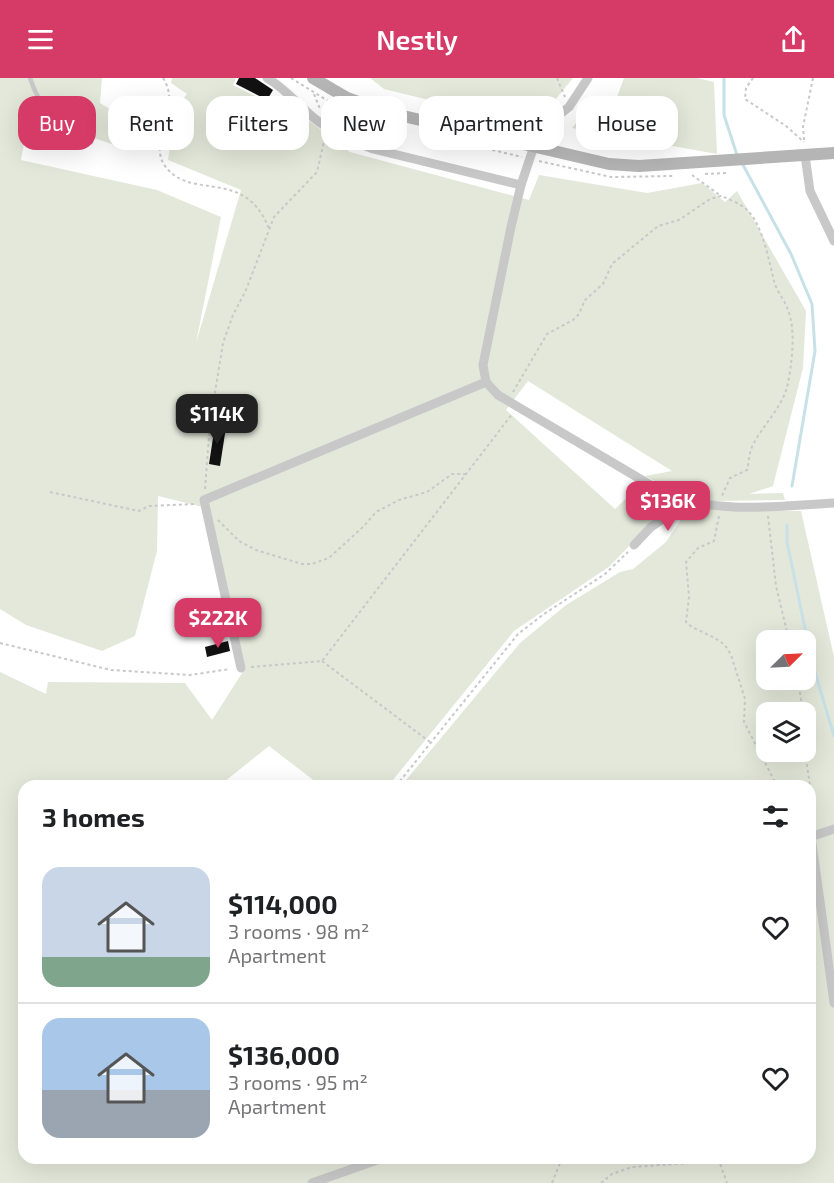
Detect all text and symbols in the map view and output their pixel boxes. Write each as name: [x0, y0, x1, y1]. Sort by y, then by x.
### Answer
icon: menu: [24, 23, 57, 56]
text: Nestly: [376, 23, 458, 55]
icon: share: [777, 23, 810, 56]
chip: Buy: [18, 96, 96, 150]
chip: Rent: [108, 96, 194, 150]
chip: Filters: [206, 96, 309, 150]
chip: New: [321, 96, 407, 150]
chip: Apartment: [419, 96, 564, 150]
chip: House: [576, 96, 678, 150]
pin: $114K: [175, 394, 259, 445]
text: $114K: [190, 401, 244, 425]
pin: $136K: [626, 481, 710, 532]
text: $136K: [640, 488, 696, 512]
pin: $222K: [176, 598, 260, 649]
text: $222K: [188, 605, 248, 629]
north arrow: [756, 630, 816, 690]
map controls: [756, 630, 816, 762]
button: layers: [756, 702, 816, 762]
icon: filters: [759, 800, 792, 833]
text: 3 homes: [42, 801, 145, 832]
text: $114,000: [228, 888, 338, 919]
icon: home: [90, 891, 162, 963]
icon: heart: [759, 911, 792, 944]
text: 3 rooms · 98 m²: [228, 919, 369, 943]
text: Apartment: [228, 943, 326, 967]
text: $136,000: [228, 1039, 340, 1070]
icon: home: [90, 1042, 162, 1114]
icon: heart: [759, 1062, 792, 1095]
text: 3 rooms · 95 m²: [228, 1070, 368, 1094]
text: Apartment: [228, 1094, 326, 1118]

